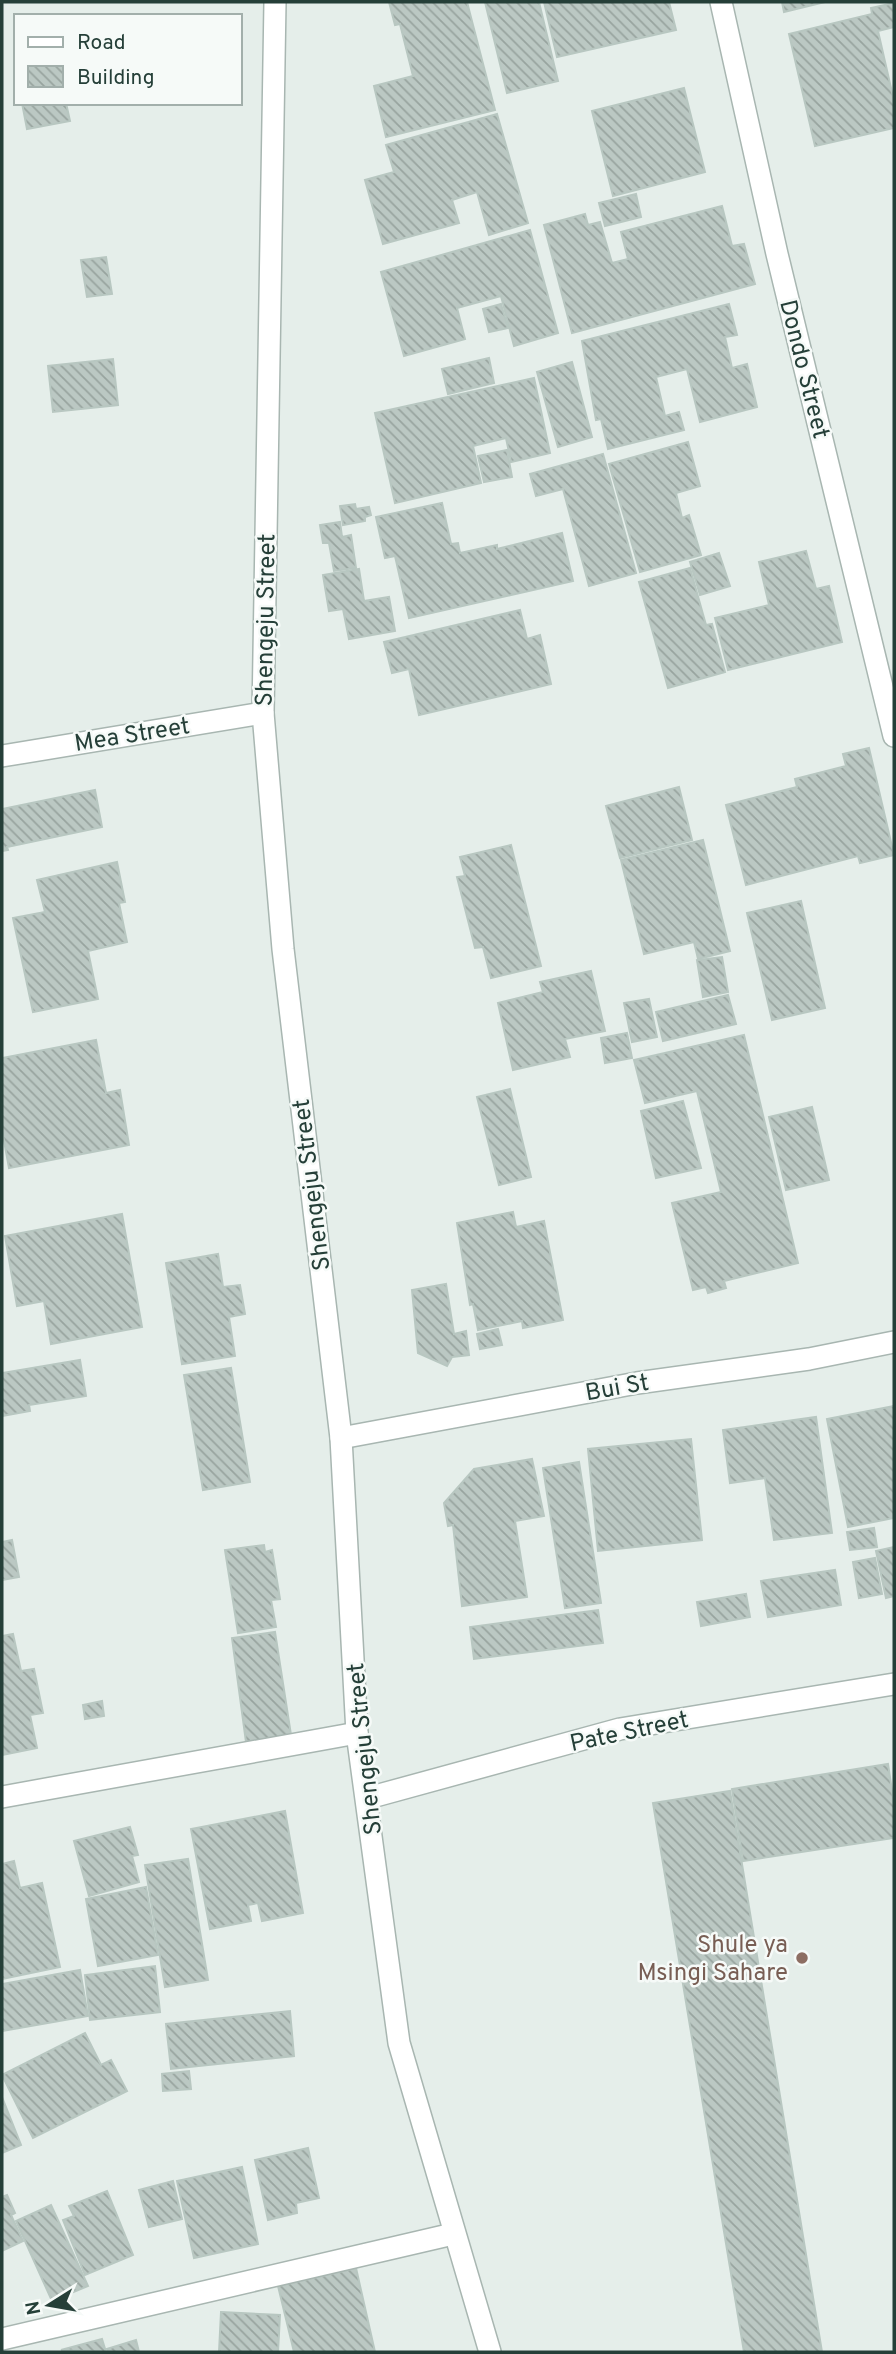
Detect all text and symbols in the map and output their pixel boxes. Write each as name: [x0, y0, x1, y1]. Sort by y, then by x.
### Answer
legend: [14, 14, 242, 105]
text: Road: [77, 30, 126, 57]
text: Building: [77, 65, 155, 92]
street label: Dondo Street: [771, 297, 835, 442]
street label: Shengeju Street: [250, 533, 284, 707]
street label: Mea Street: [72, 712, 192, 760]
street label: Shengeju Street: [288, 1097, 338, 1272]
street label: Bui St: [583, 1369, 652, 1409]
street label: Shengeju Street: [342, 1661, 390, 1836]
street label: Pate Street: [567, 1706, 691, 1760]
place label: Shule ya Msingi Sahare: [637, 1931, 788, 1989]
marker: Shule ya Msingi Sahare: [794, 1950, 810, 1966]
north arrow: [14, 2270, 84, 2340]
text: N: [21, 2299, 47, 2317]

